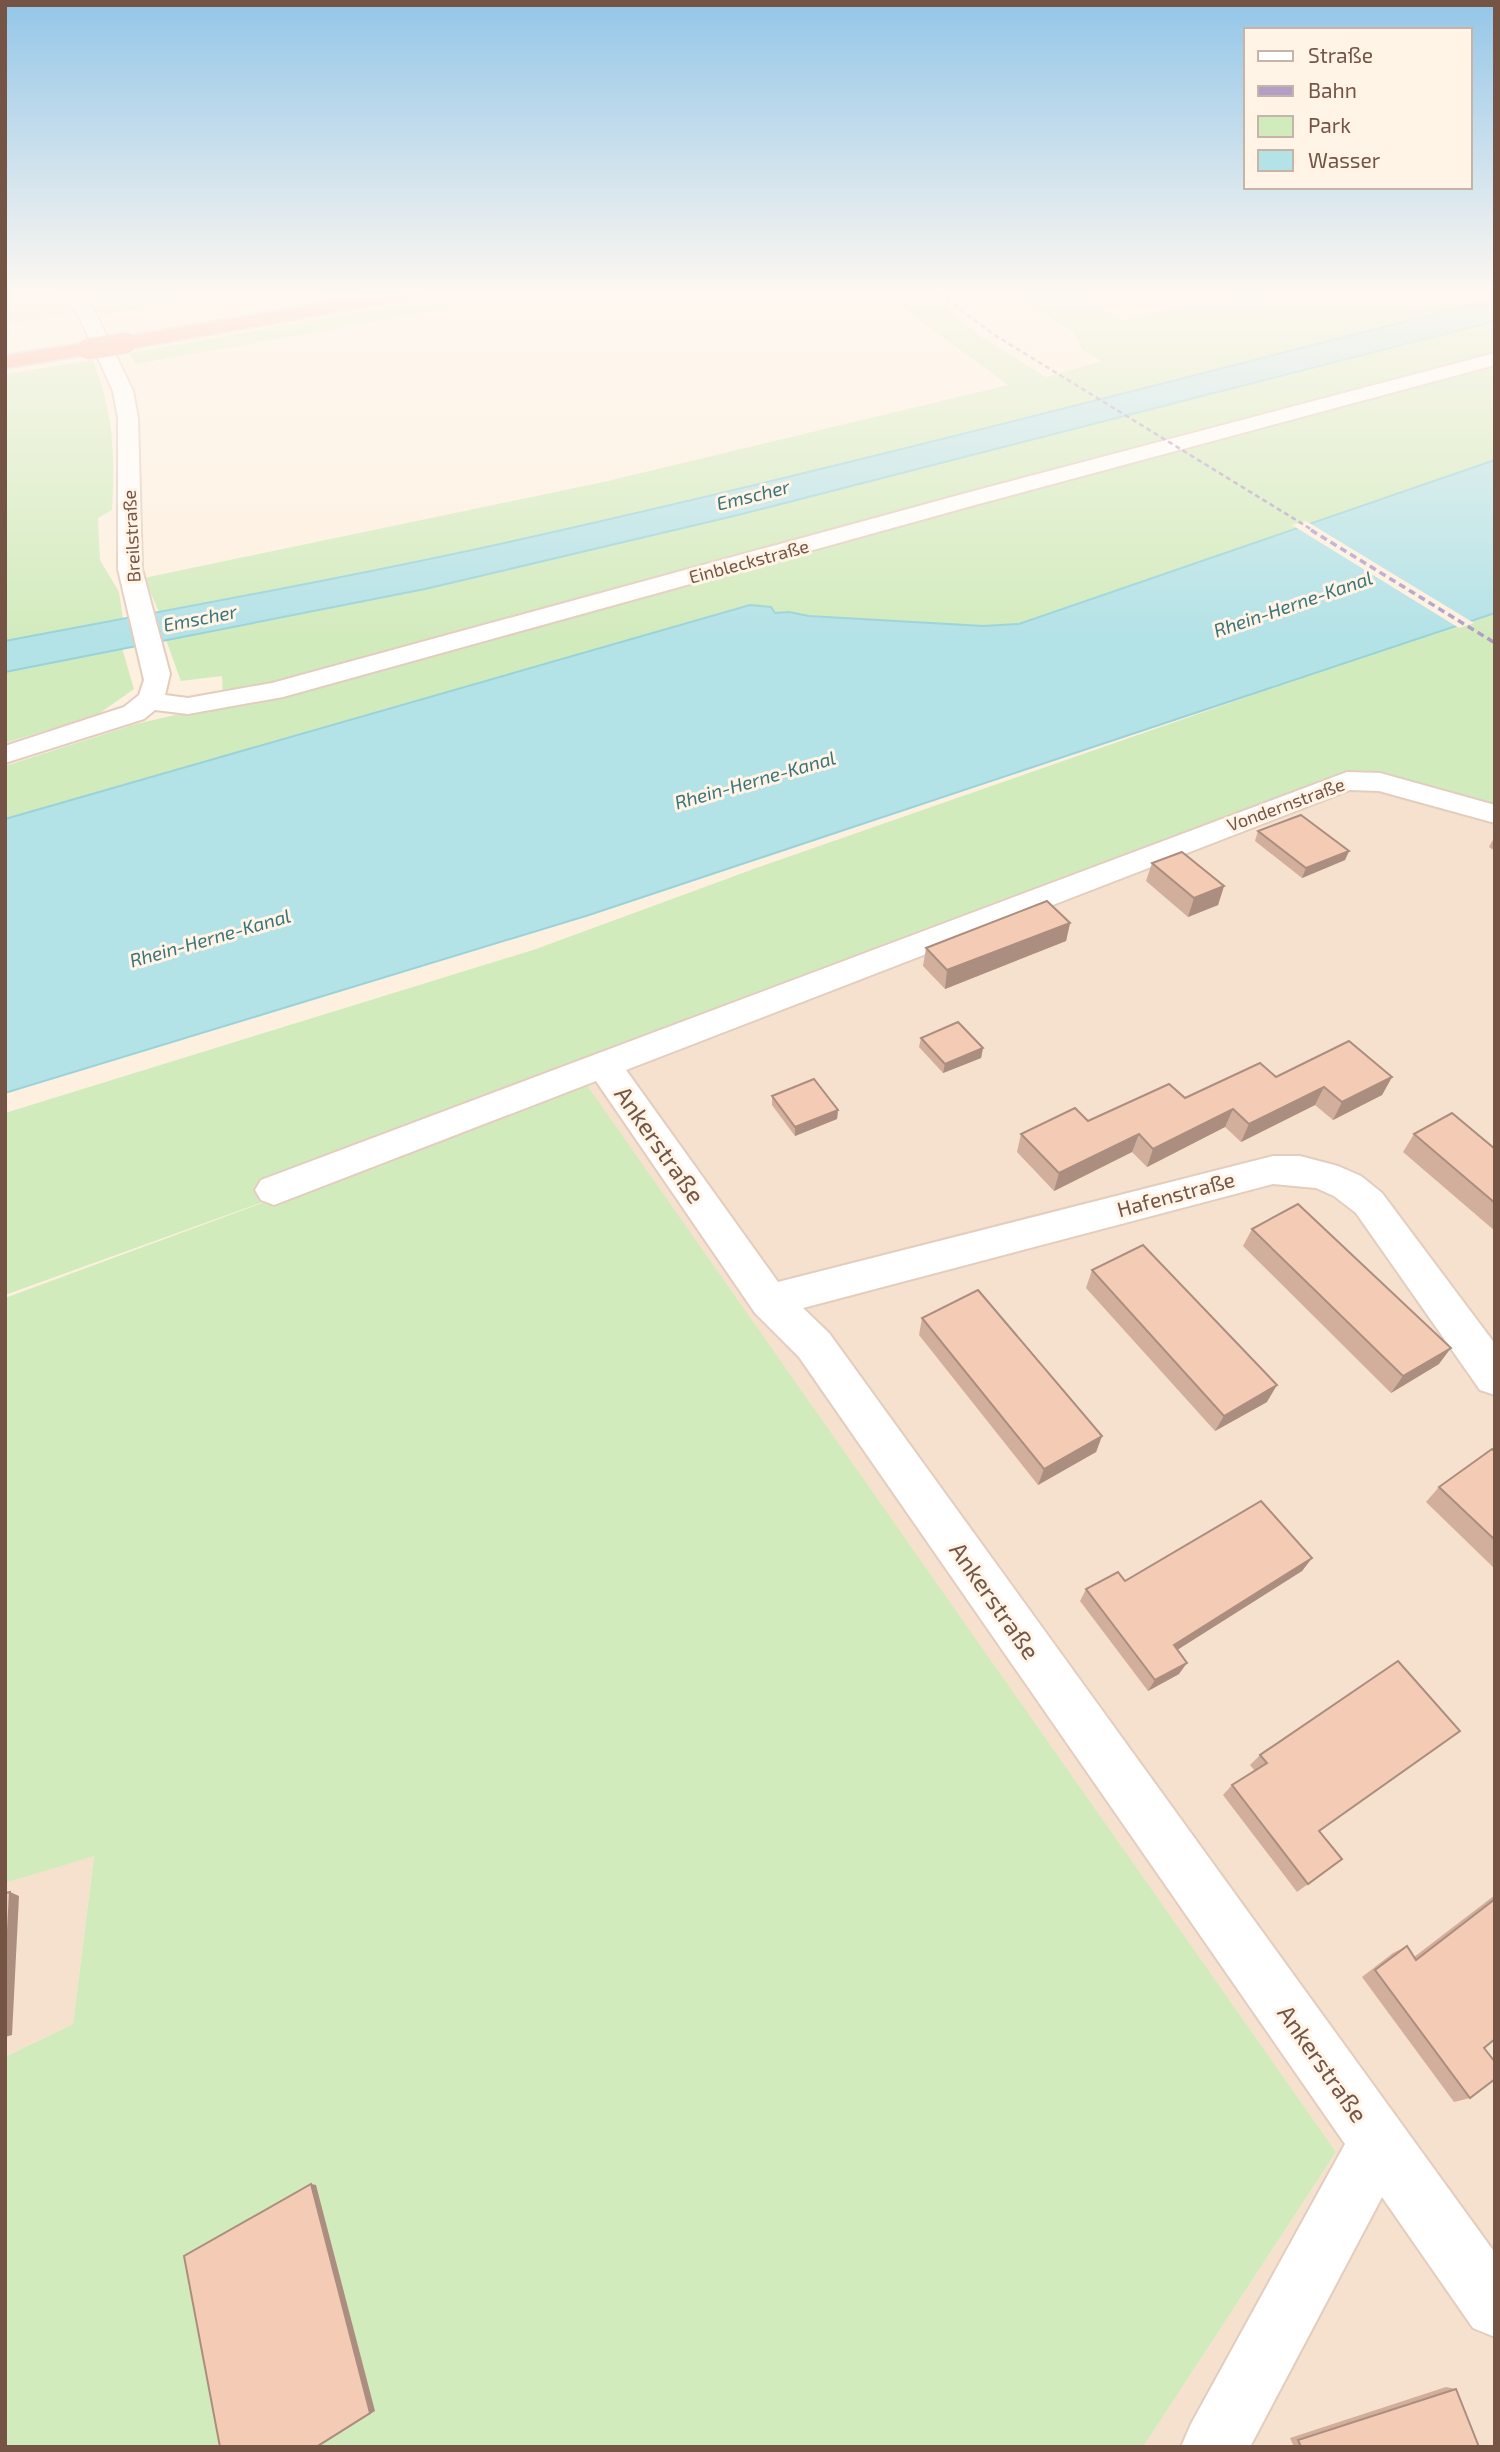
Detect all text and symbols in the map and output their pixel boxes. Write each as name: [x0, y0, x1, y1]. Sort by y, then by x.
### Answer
legend: [1244, 28, 1472, 189]
text: Straße: [1308, 42, 1373, 67]
text: Bahn: [1308, 77, 1357, 102]
text: Park: [1308, 112, 1351, 137]
text: Wasser: [1308, 147, 1381, 172]
water label: Emscher: [714, 474, 792, 515]
street label: Breilstraße: [118, 489, 144, 583]
street label: Einbleckstraße: [686, 534, 811, 588]
water label: Rhein-Herne-Kanal: [1210, 566, 1375, 642]
water label: Emscher: [161, 599, 239, 636]
water label: Rhein-Herne-Kanal: [672, 746, 838, 814]
street label: Vondernstraße: [1224, 773, 1347, 836]
water label: Rhein-Herne-Kanal: [127, 904, 293, 972]
street label: Ankerstraße: [609, 1080, 711, 1208]
street label: Hafenstraße: [1114, 1166, 1237, 1221]
street label: Ankerstraße: [944, 1536, 1046, 1664]
street label: Ankerstraße: [1272, 1999, 1374, 2127]

